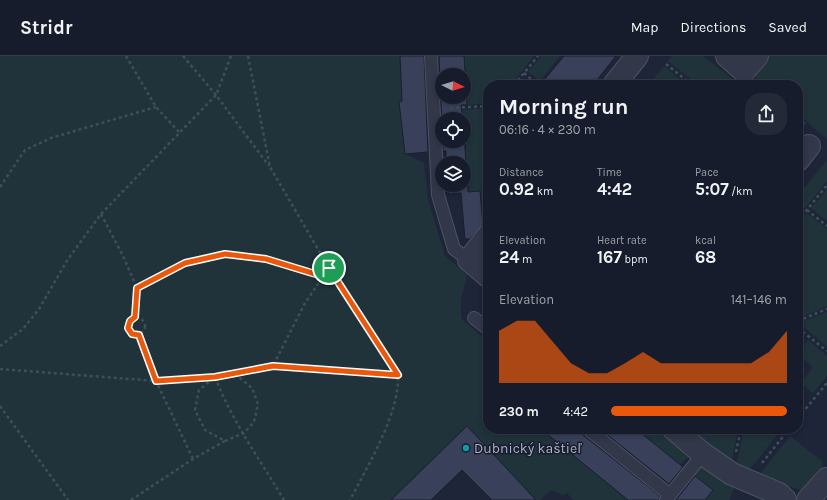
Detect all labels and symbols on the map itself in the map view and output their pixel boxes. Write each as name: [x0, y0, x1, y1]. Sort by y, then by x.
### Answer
north arrow: [435, 68, 471, 104]
pin: [312, 251, 346, 285]
place label: Dubnický kaštieľ: [474, 440, 582, 457]
marker: Dubnický kaštieľ: [461, 443, 471, 453]

